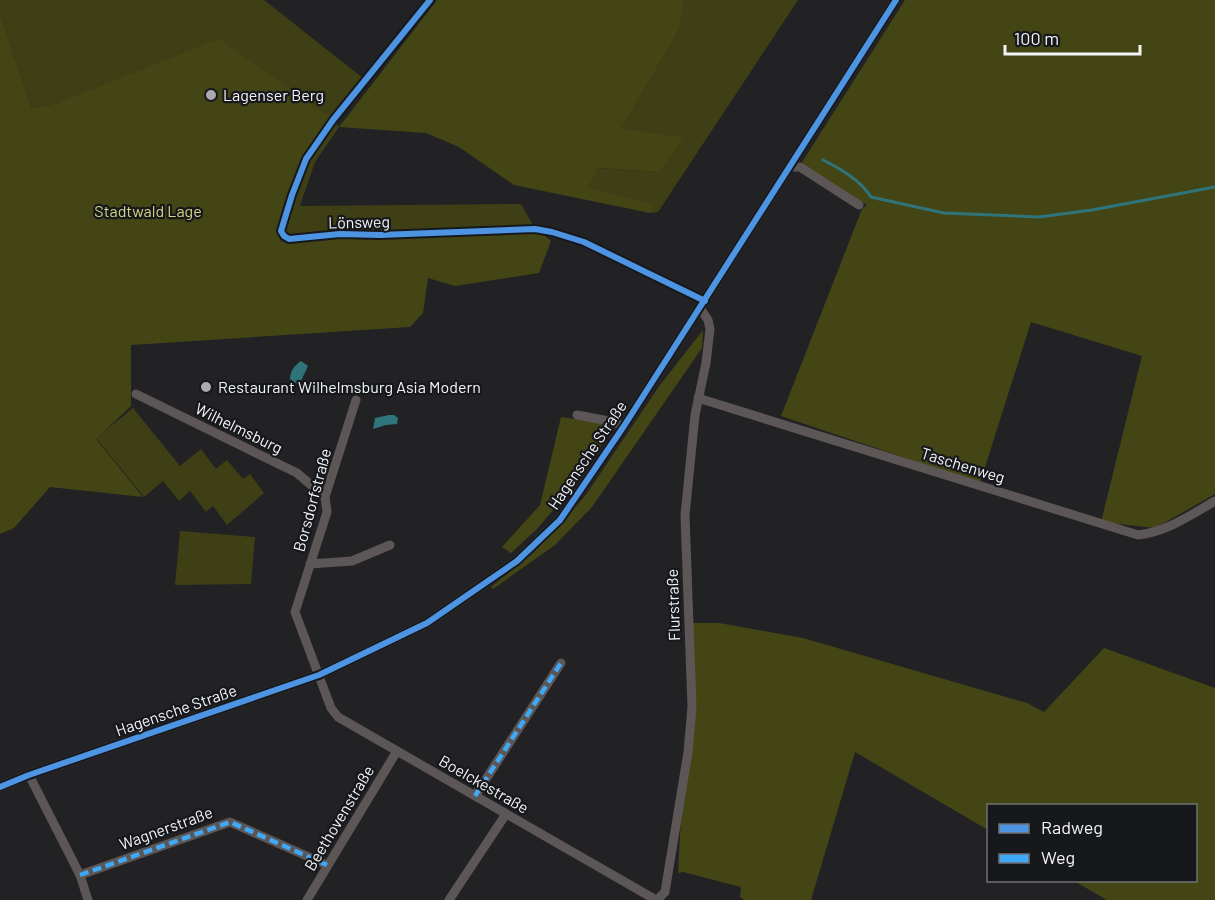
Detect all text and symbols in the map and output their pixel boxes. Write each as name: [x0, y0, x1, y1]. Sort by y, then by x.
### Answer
scale bar: [1005, 18, 1140, 56]
text: 100 m: [1014, 27, 1059, 49]
place label: Lagenser Berg: [223, 85, 324, 104]
marker: Lagenser Berg: [204, 88, 218, 102]
park label: Stadtwald Lage: [94, 201, 202, 220]
street label: Lönsweg: [328, 211, 390, 232]
place label: Restaurant Wilhelmsburg Asia Modern: [218, 377, 481, 396]
marker: Restaurant Wilhelmsburg Asia Modern: [199, 380, 213, 394]
street label: Hagensche Straße: [543, 397, 630, 513]
street label: Wilhelmsburg: [192, 398, 286, 457]
street label: Taschenweg: [919, 443, 1007, 486]
street label: Borsdorfstraße: [289, 446, 334, 554]
street label: Flurstraße: [662, 569, 683, 641]
street label: Hagensche Straße: [113, 680, 239, 739]
street label: Boelckestraße: [436, 750, 532, 817]
street label: Beethovenstraße: [300, 762, 377, 874]
street label: Wagnerstraße: [117, 802, 215, 853]
legend: [987, 804, 1197, 882]
text: Radweg: [1041, 816, 1103, 838]
text: Weg: [1041, 846, 1075, 868]

